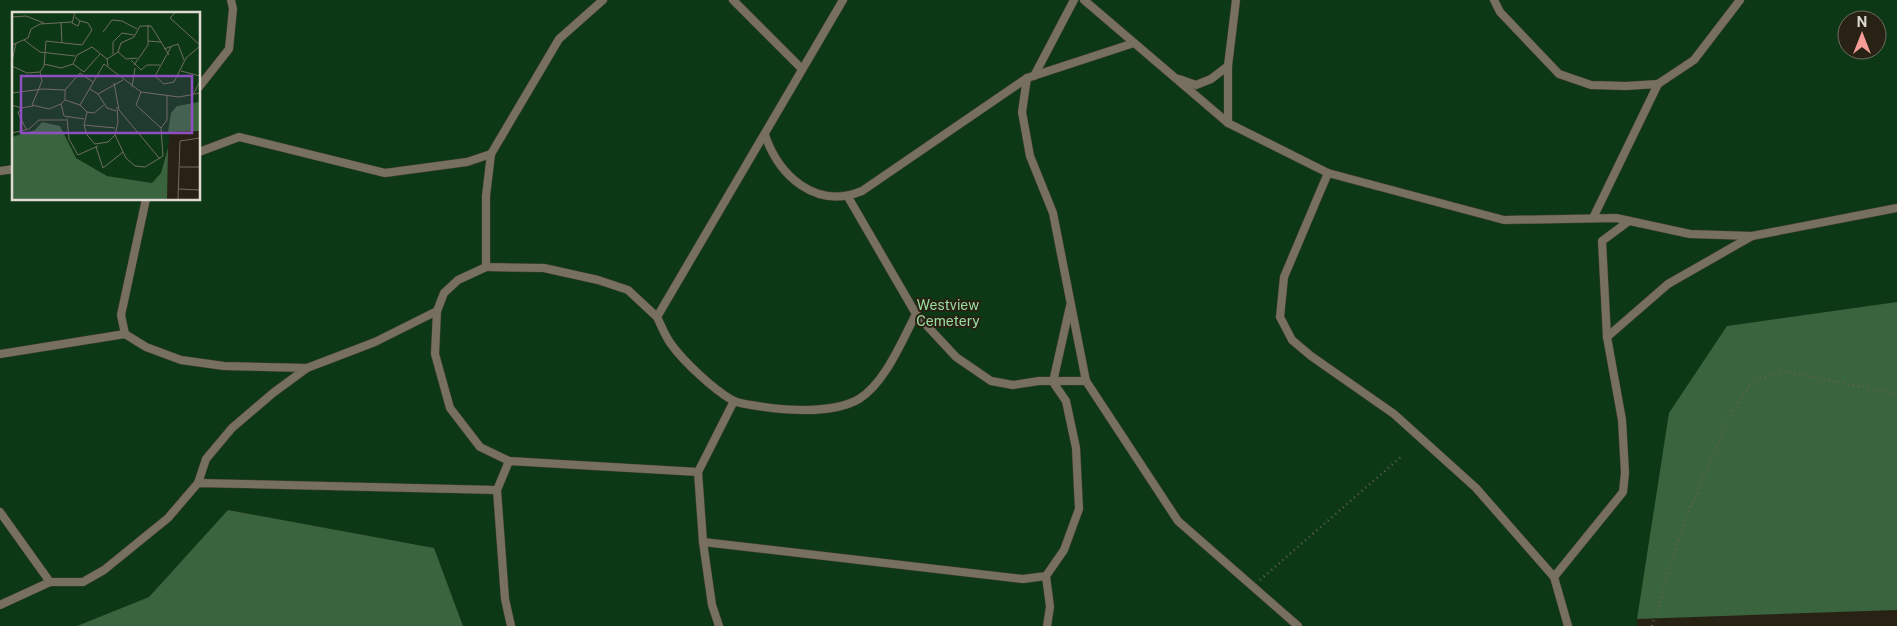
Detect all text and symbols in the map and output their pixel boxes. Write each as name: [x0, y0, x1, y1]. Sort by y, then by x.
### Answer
north arrow: [1837, 10, 1887, 60]
inset map: [12, 12, 200, 200]
text: N: [1857, 14, 1867, 30]
park label: Westview Cemetery: [916, 297, 980, 329]

